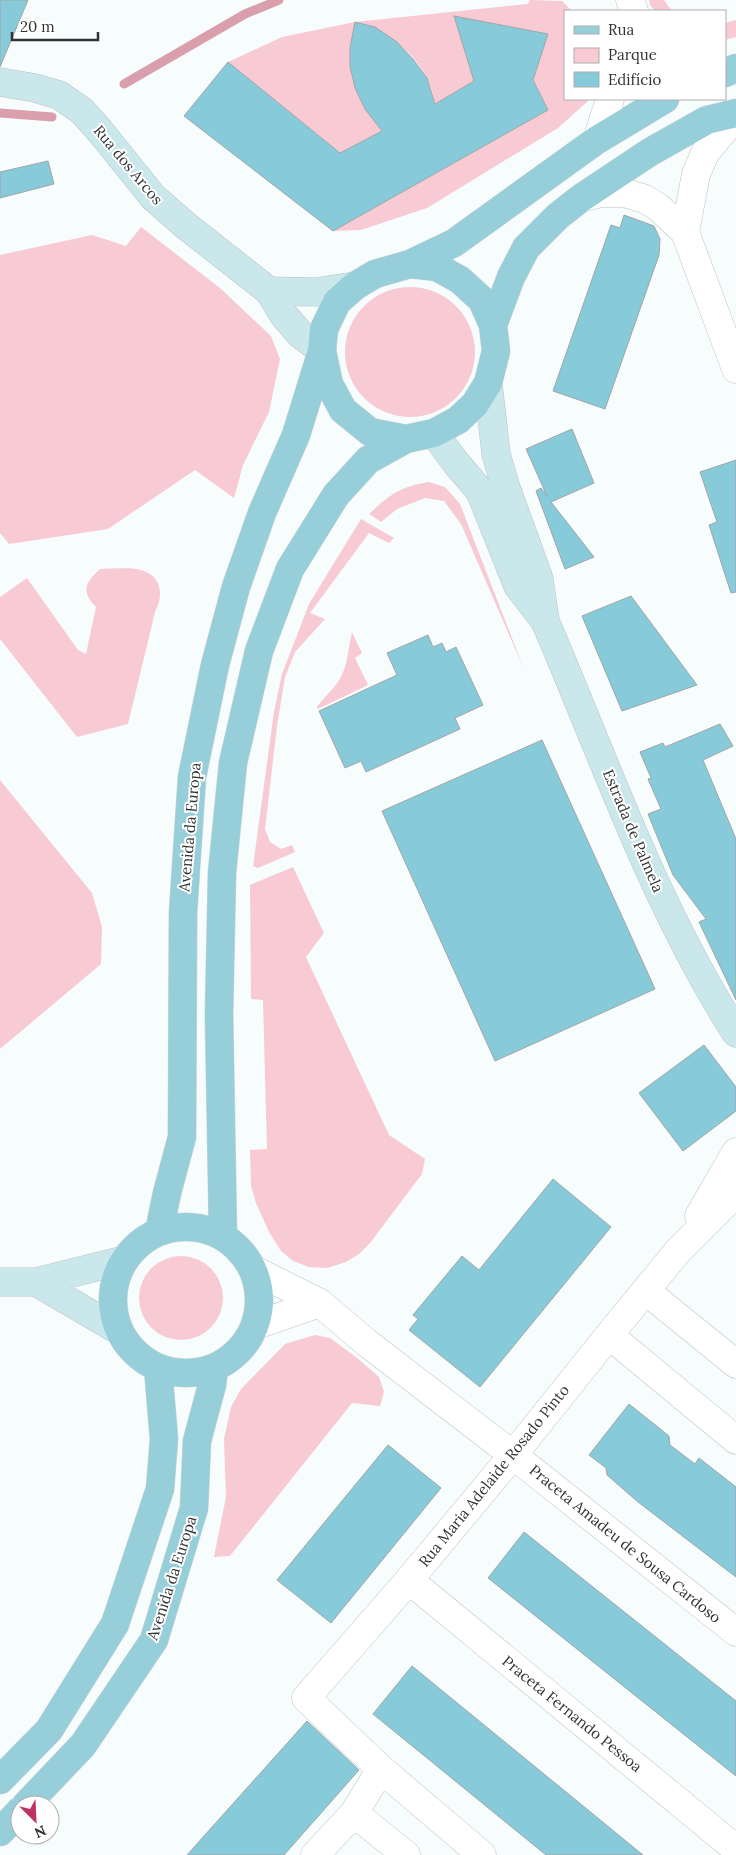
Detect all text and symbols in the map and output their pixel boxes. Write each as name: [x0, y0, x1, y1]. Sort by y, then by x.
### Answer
scale bar: [12, 10, 99, 42]
legend: [564, 10, 726, 100]
text: 20 m: [20, 17, 55, 36]
text: Rua: [608, 20, 634, 39]
text: Parque: [608, 45, 657, 64]
text: Edifício: [608, 70, 661, 89]
street label: Rua dos Arcos: [90, 121, 167, 208]
street label: Avenida da Europa: [174, 761, 205, 893]
street label: Estrada de Palmela: [599, 766, 668, 896]
street label: Rua Maria Adelaide Rosado Pinto: [414, 1381, 573, 1571]
street label: Praceta Amadeu de Sousa Cardoso: [526, 1460, 725, 1627]
street label: Avenida da Europa: [142, 1513, 201, 1643]
street label: Praceta Fernando Pessoa: [499, 1651, 646, 1776]
north arrow: [10, 1795, 60, 1845]
text: N: [32, 1821, 49, 1842]

